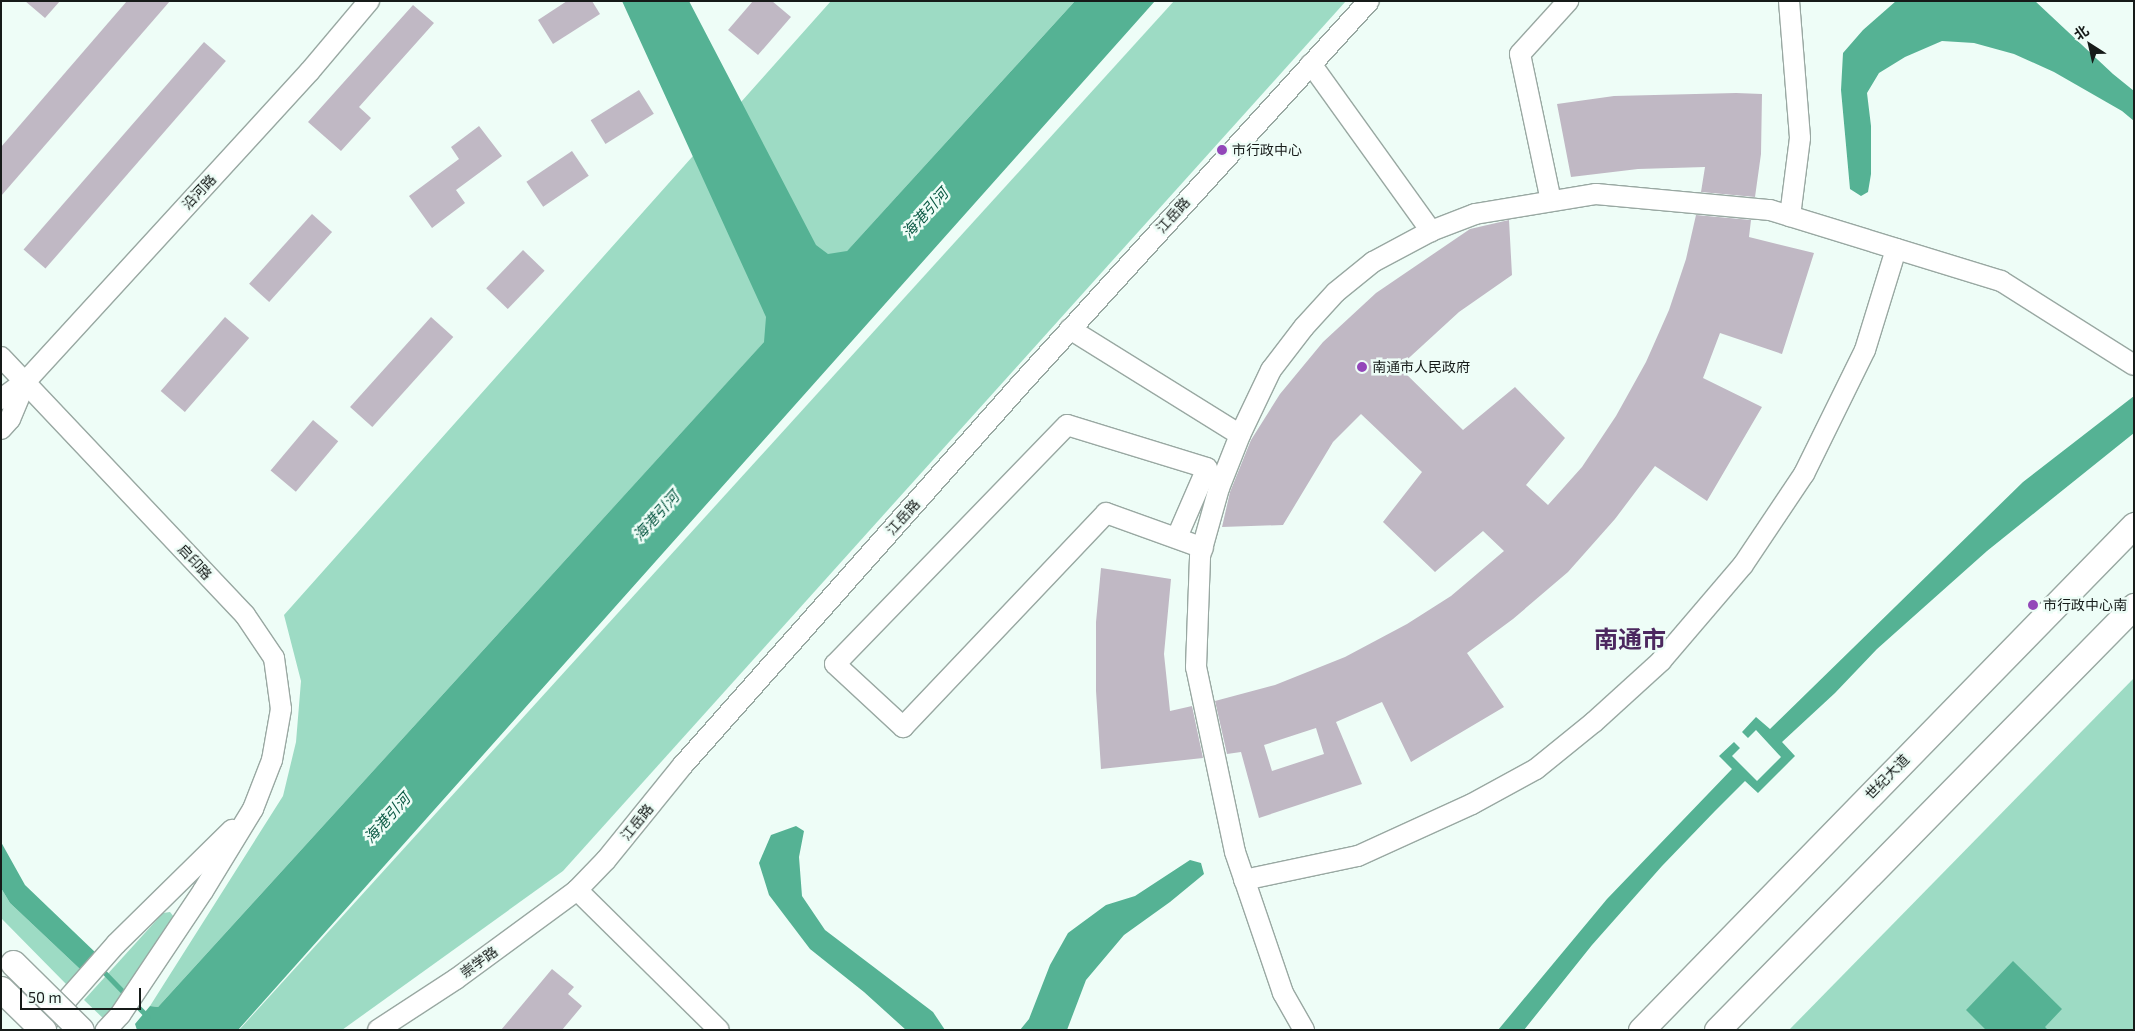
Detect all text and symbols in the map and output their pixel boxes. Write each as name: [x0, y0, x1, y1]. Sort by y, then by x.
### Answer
north arrow: [2065, 20, 2115, 70]
text: 北: [2071, 21, 2092, 43]
place label: 市行政中心: [1232, 142, 1302, 158]
marker: 市行政中心: [1216, 144, 1228, 156]
street label: 沿河路: [179, 171, 219, 213]
water label: 海港引河: [898, 185, 952, 241]
street label: 江岳路: [1153, 194, 1193, 236]
place label: 南通市人民政府: [1372, 359, 1470, 375]
marker: 南通市人民政府: [1356, 361, 1368, 373]
water label: 海港引河: [629, 488, 683, 544]
street label: 江岳路: [883, 496, 923, 538]
street label: 启印路: [175, 541, 215, 583]
place label: 市行政中心南: [2043, 597, 2127, 613]
marker: 市行政中心南: [2027, 599, 2039, 611]
district label: 南通市: [1594, 625, 1666, 653]
street label: 世纪大道: [1862, 751, 1912, 803]
water label: 海港引河: [360, 790, 414, 846]
street label: 江岳路: [617, 800, 657, 844]
street label: 崇学路: [457, 943, 501, 981]
scale bar: [22, 978, 144, 1010]
text: 50 m: [28, 988, 62, 1006]

